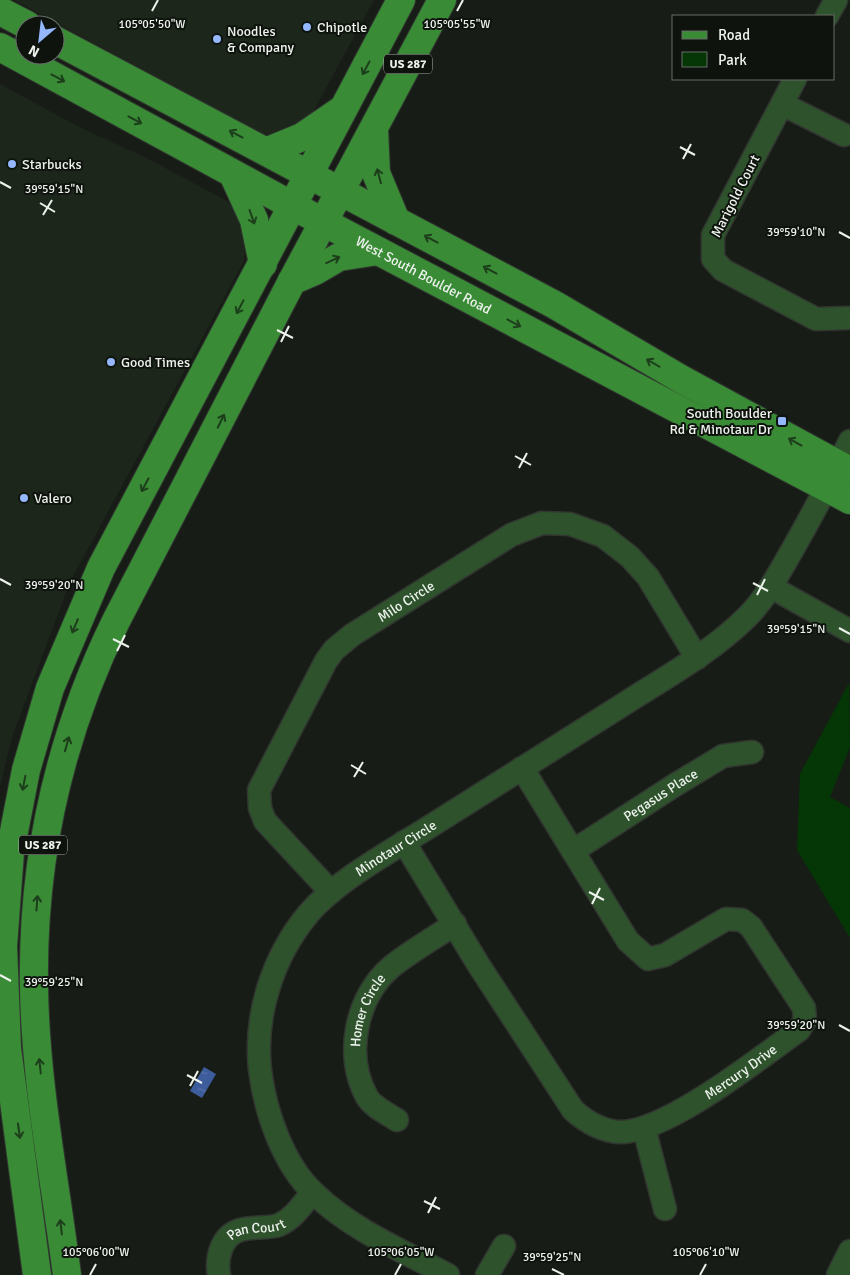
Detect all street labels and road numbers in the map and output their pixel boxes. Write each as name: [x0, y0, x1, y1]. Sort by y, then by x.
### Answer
road number: US 287: [384, 54, 432, 74]
street label: Marigold Court: [707, 152, 764, 240]
street label: West South Boulder Road: [353, 233, 494, 318]
street label: Milo Circle: [374, 577, 438, 626]
street label: Pegasus Place: [620, 765, 701, 825]
street label: Minotaur Circle: [352, 817, 440, 880]
road number: US 287: [19, 836, 67, 854]
street label: Homer Circle: [347, 970, 389, 1048]
street label: Mercury Drive: [701, 1041, 780, 1103]
street label: Pan Court: [223, 1215, 289, 1244]

